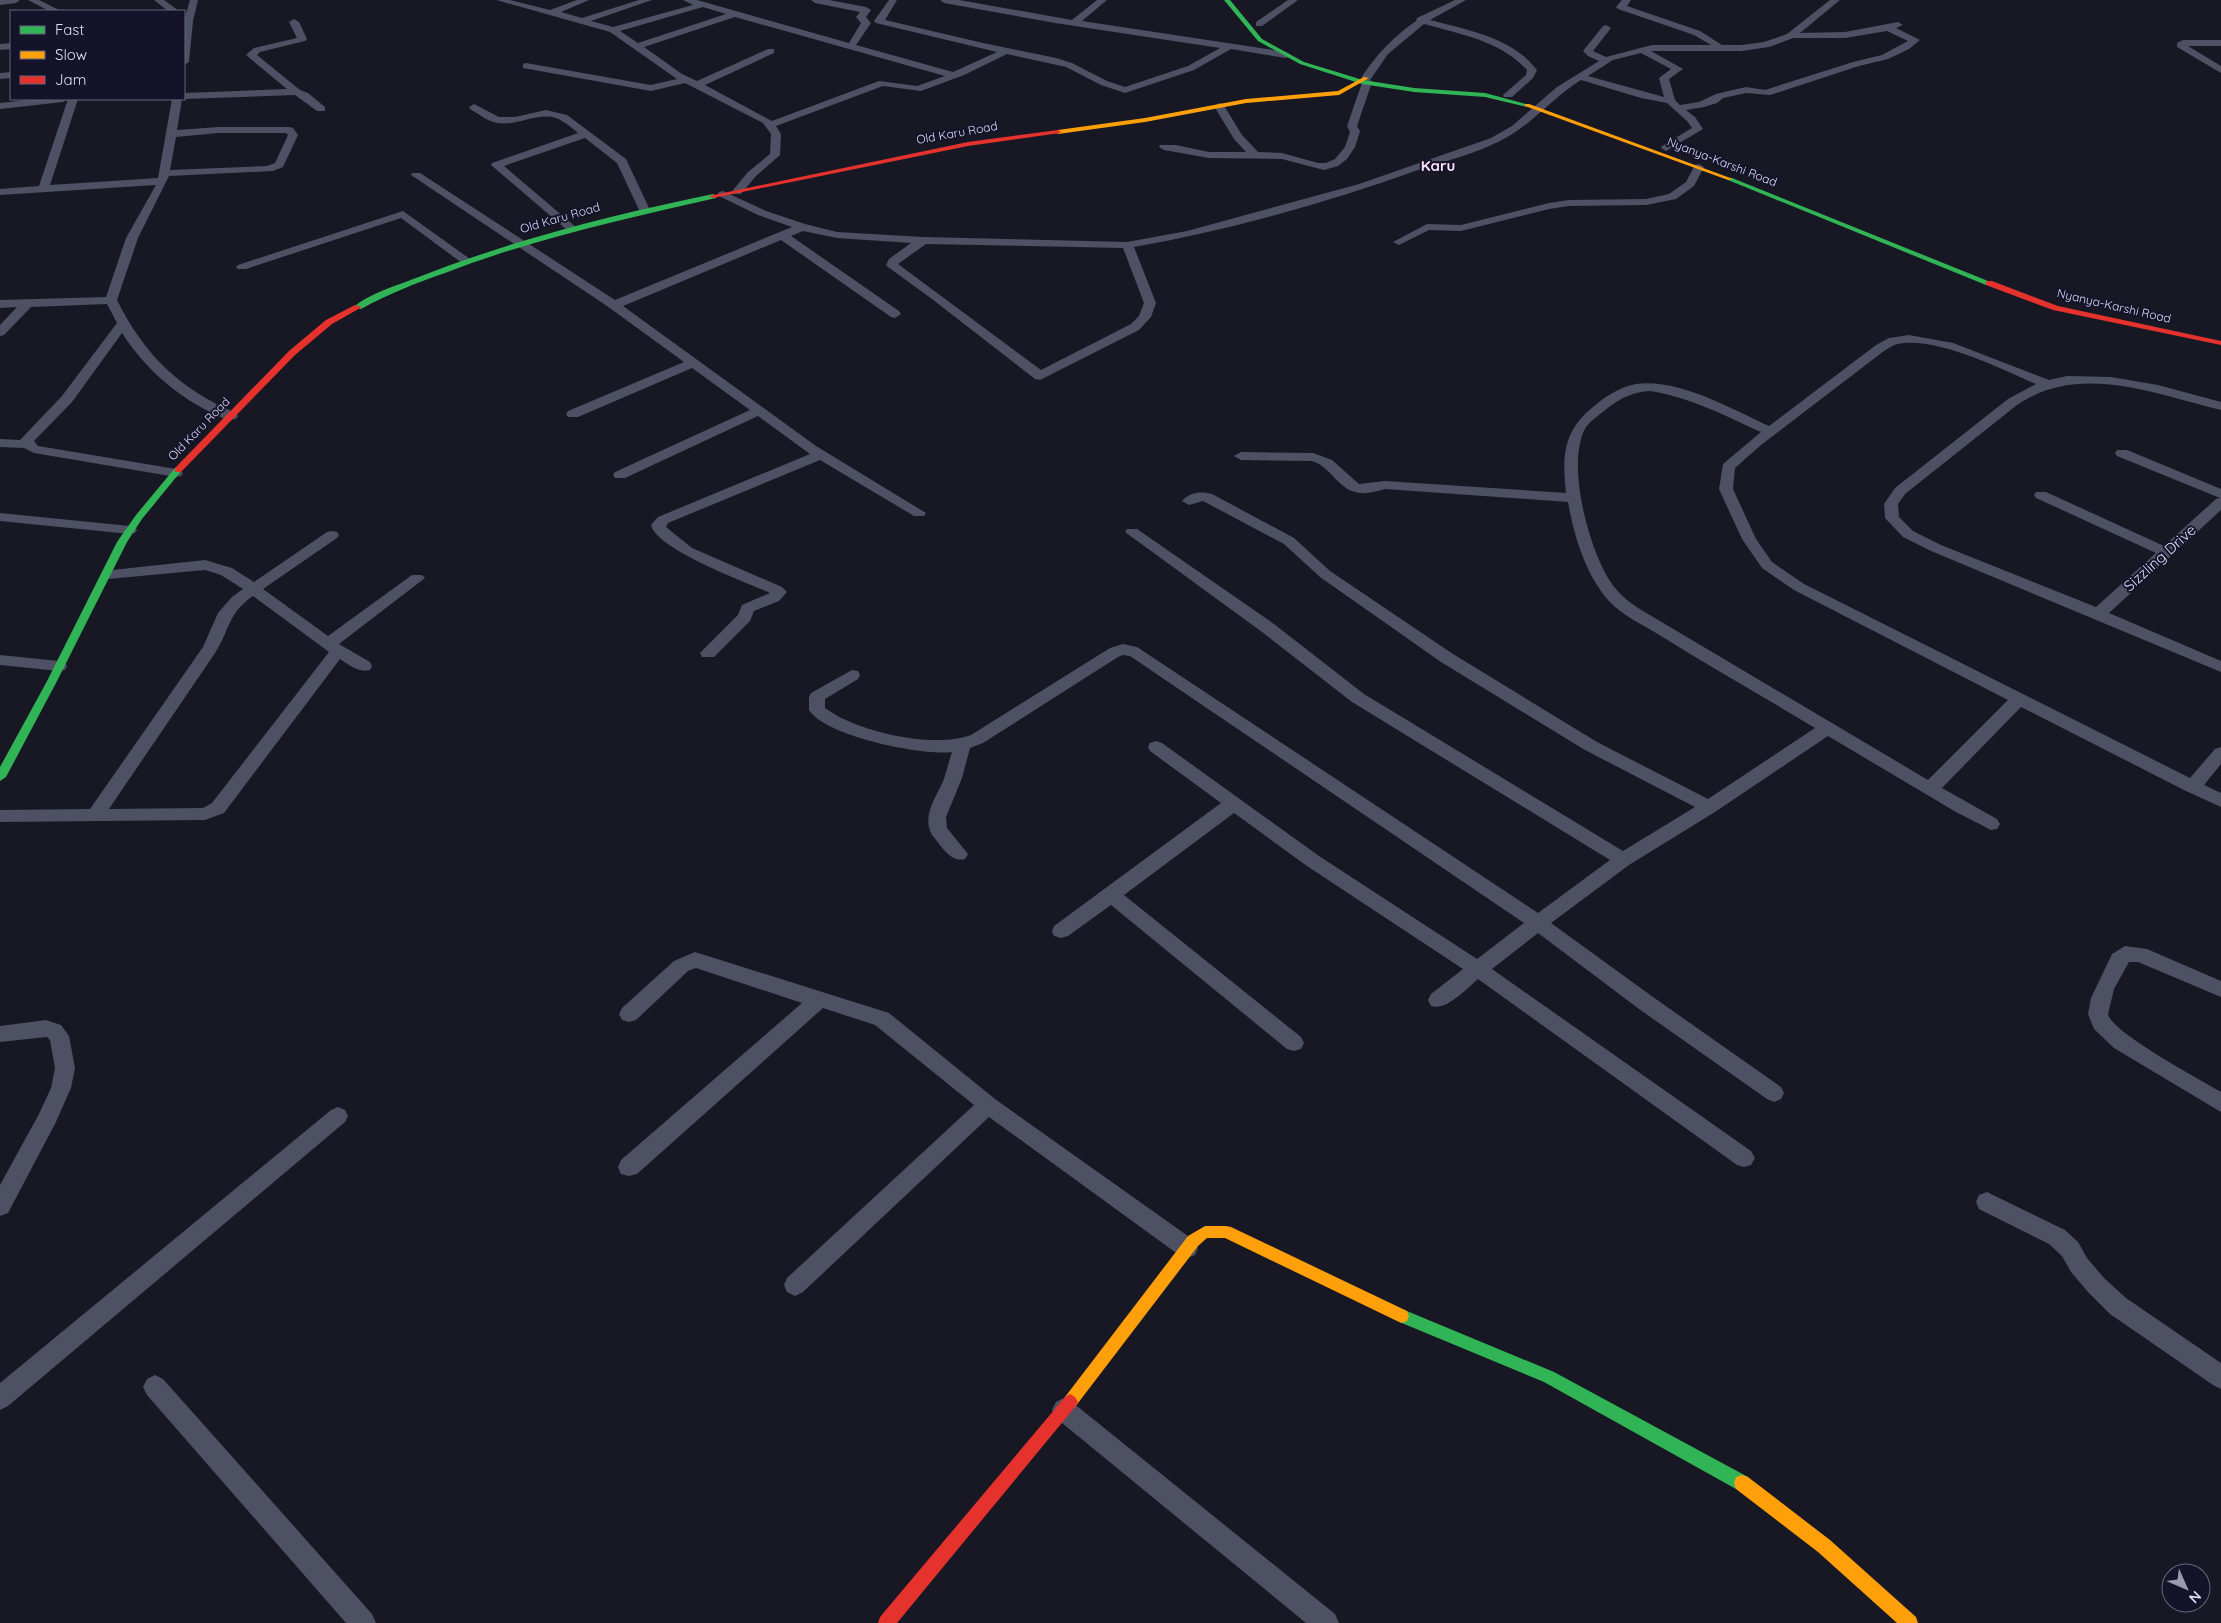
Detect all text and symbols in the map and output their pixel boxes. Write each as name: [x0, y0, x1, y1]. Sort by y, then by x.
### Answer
legend: [10, 10, 185, 100]
text: Fast: [55, 20, 84, 39]
text: Slow: [55, 45, 87, 64]
text: Jam: [55, 70, 86, 89]
street label: Old Karu Road: [915, 118, 999, 147]
street label: Nyanya-Karshi Road: [1665, 134, 1779, 189]
district label: Karu: [1421, 156, 1455, 175]
street label: Old Karu Road: [518, 199, 601, 236]
street label: Nyanya-Karshi Road: [2056, 285, 2173, 326]
street label: Old Karu Road: [165, 394, 233, 463]
street label: Sizzling Drive: [2120, 520, 2200, 595]
north arrow: [2161, 1563, 2211, 1613]
text: N: [2185, 1587, 2205, 1607]

